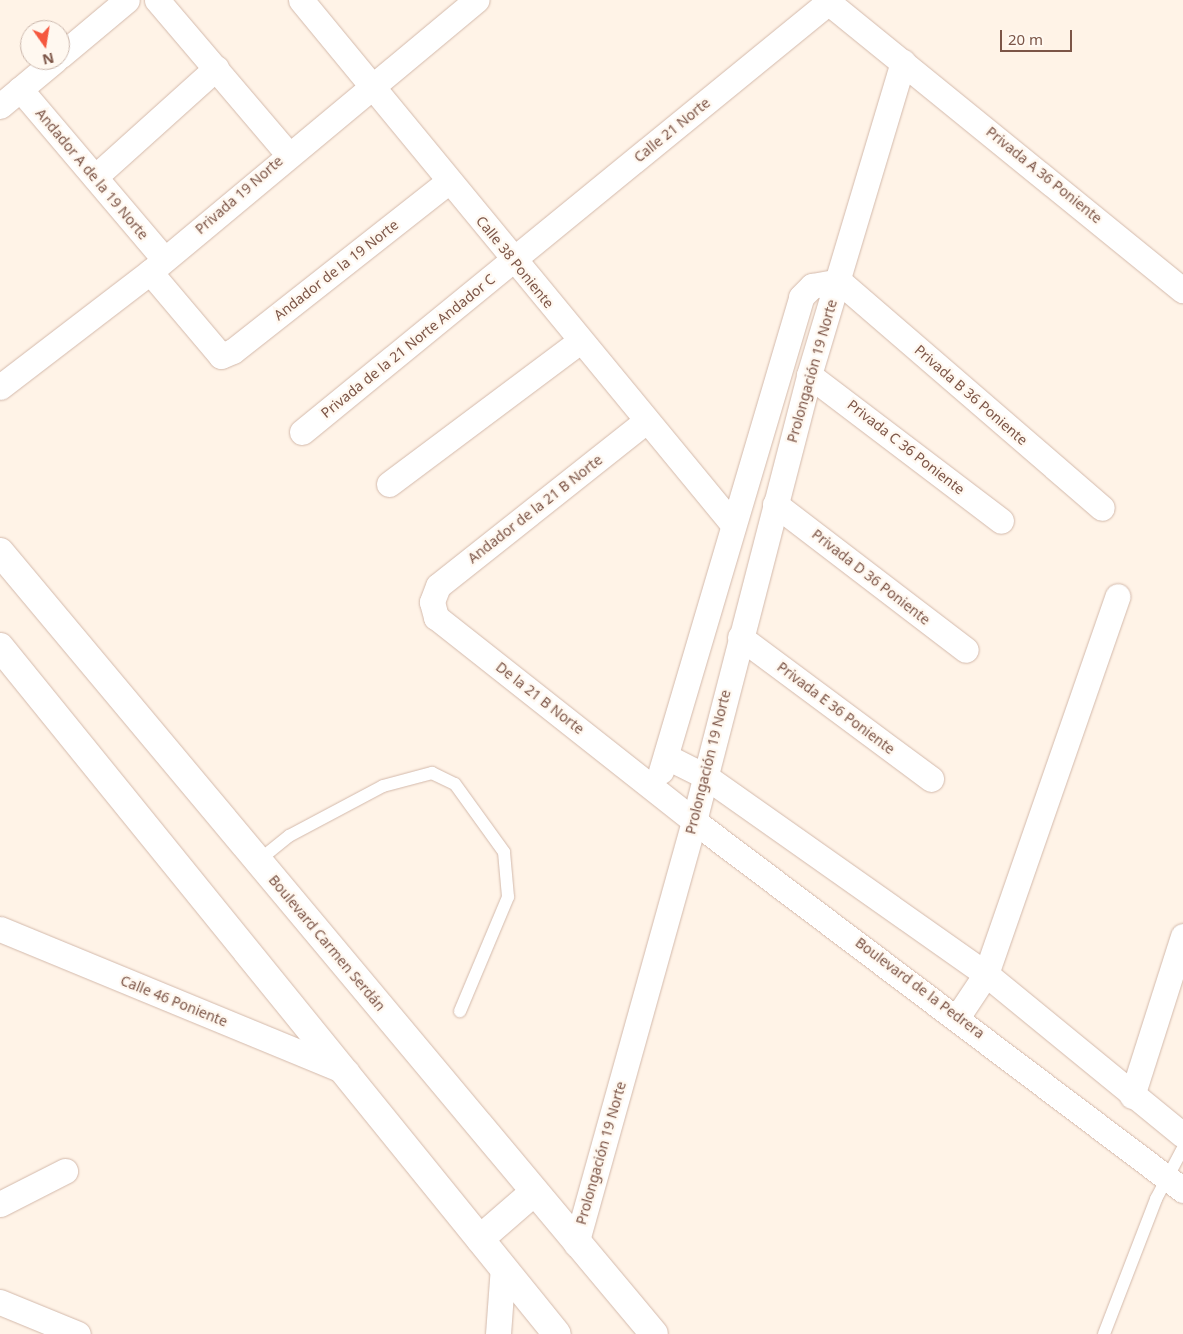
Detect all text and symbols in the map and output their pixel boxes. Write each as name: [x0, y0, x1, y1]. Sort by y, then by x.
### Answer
north arrow: [20, 20, 70, 70]
scale bar: [1003, 20, 1076, 52]
text: 20 m: [1008, 29, 1043, 49]
text: N: [41, 49, 56, 70]
street label: Calle 21 Norte: [631, 94, 713, 166]
street label: Andador A de la 19 Norte: [32, 105, 152, 243]
street label: Privada A 36 Poniente: [983, 123, 1105, 227]
street label: Privada 19 Norte: [192, 152, 286, 238]
street label: Calle 38 Poniente: [473, 212, 557, 312]
street label: Andador de la 19 Norte: [270, 216, 402, 324]
street label: Privada de la 21 Norte Andador C: [318, 271, 498, 421]
street label: Prolongación 19 Norte: [783, 297, 841, 445]
street label: Privada B 36 Poniente: [911, 341, 1031, 449]
street label: Privada C 36 Poniente: [844, 396, 968, 498]
street label: Andador de la 21 B Norte: [464, 451, 606, 567]
street label: Privada D 36 Poniente: [809, 526, 933, 628]
street label: De la 21 B Norte: [493, 658, 587, 738]
street label: Privada E 36 Poniente: [774, 658, 898, 758]
street label: Prolongación 19 Norte: [682, 688, 734, 836]
street label: Boulevard Carmen Serdán: [265, 872, 389, 1014]
street label: Boulevard de la Pedrera: [852, 934, 988, 1042]
street label: Calle 46 Poniente: [118, 972, 230, 1030]
street label: Prolongación 19 Norte: [572, 1079, 630, 1227]

